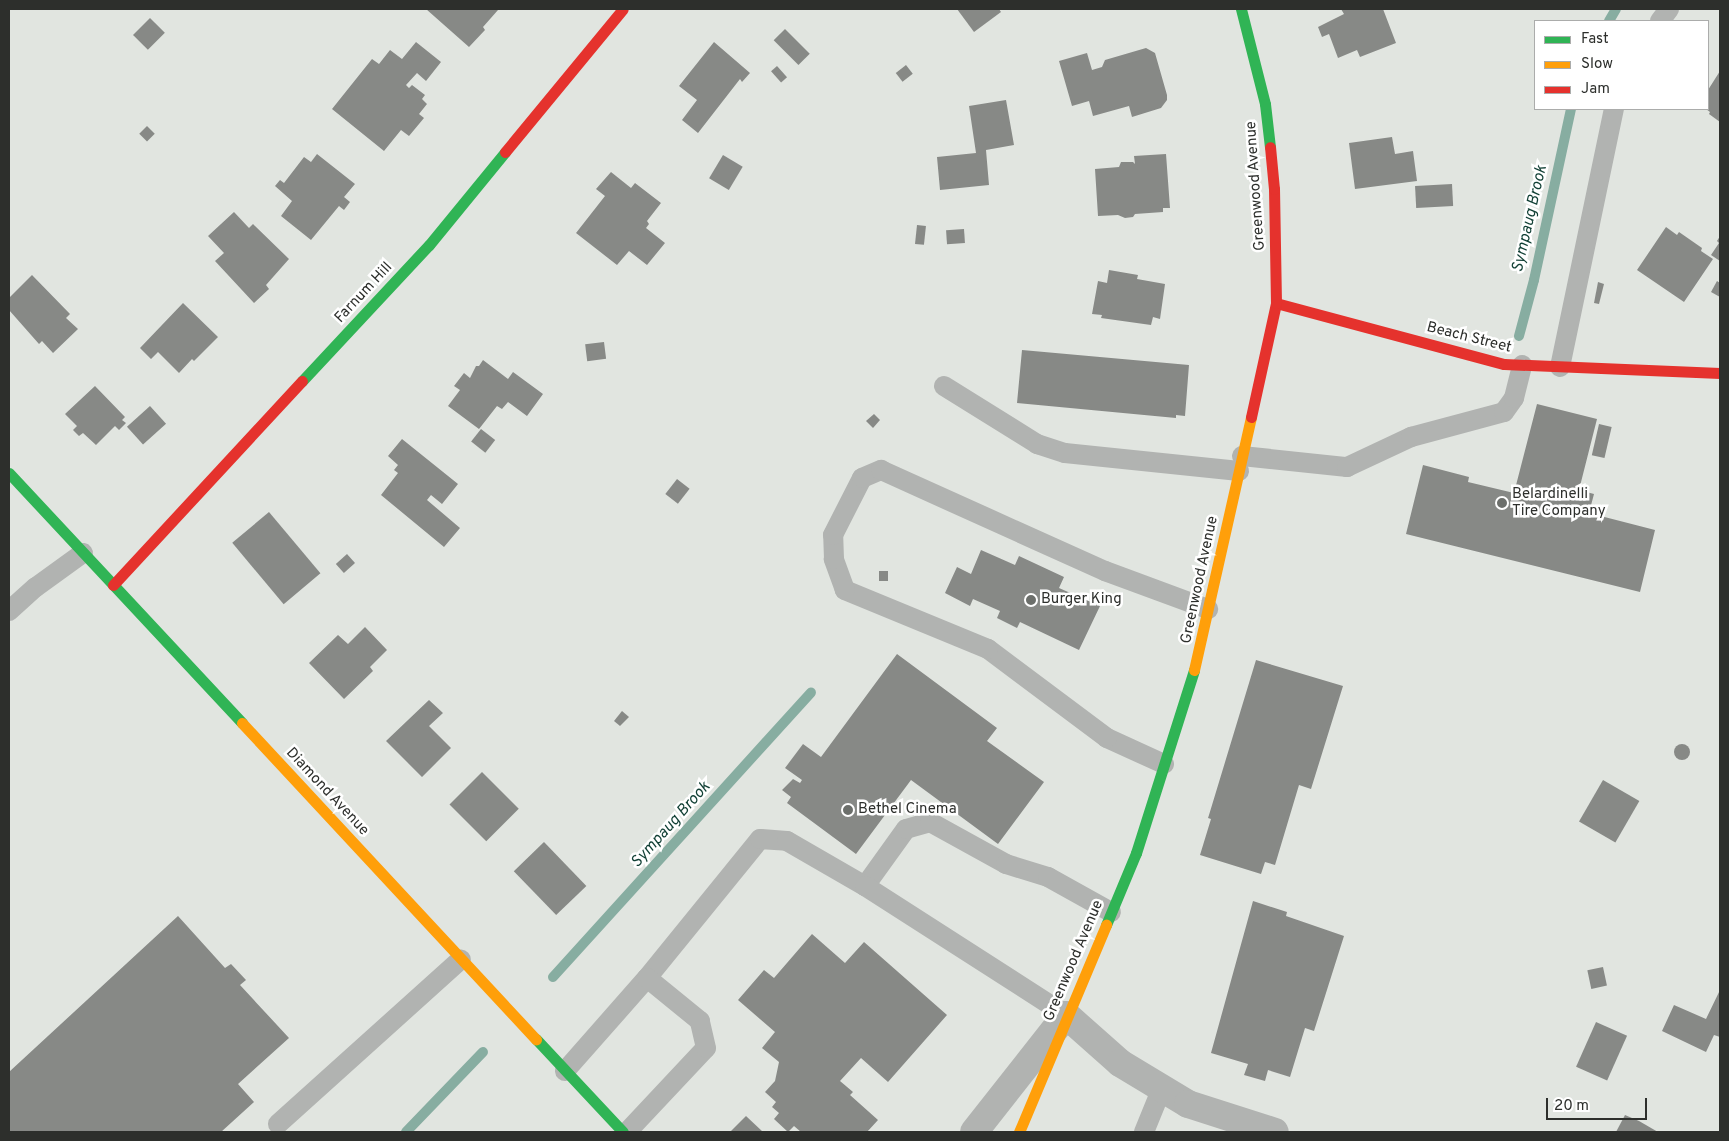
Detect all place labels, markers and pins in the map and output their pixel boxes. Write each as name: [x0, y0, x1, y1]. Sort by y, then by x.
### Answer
place label: Belardinelli Tire Company: [1512, 485, 1606, 520]
marker: Belardinelli Tire Company: [1496, 497, 1508, 509]
place label: Burger King: [1041, 591, 1122, 609]
marker: Burger King: [1025, 594, 1037, 606]
place label: Bethel Cinema: [858, 801, 957, 819]
marker: Bethel Cinema: [842, 804, 854, 816]

